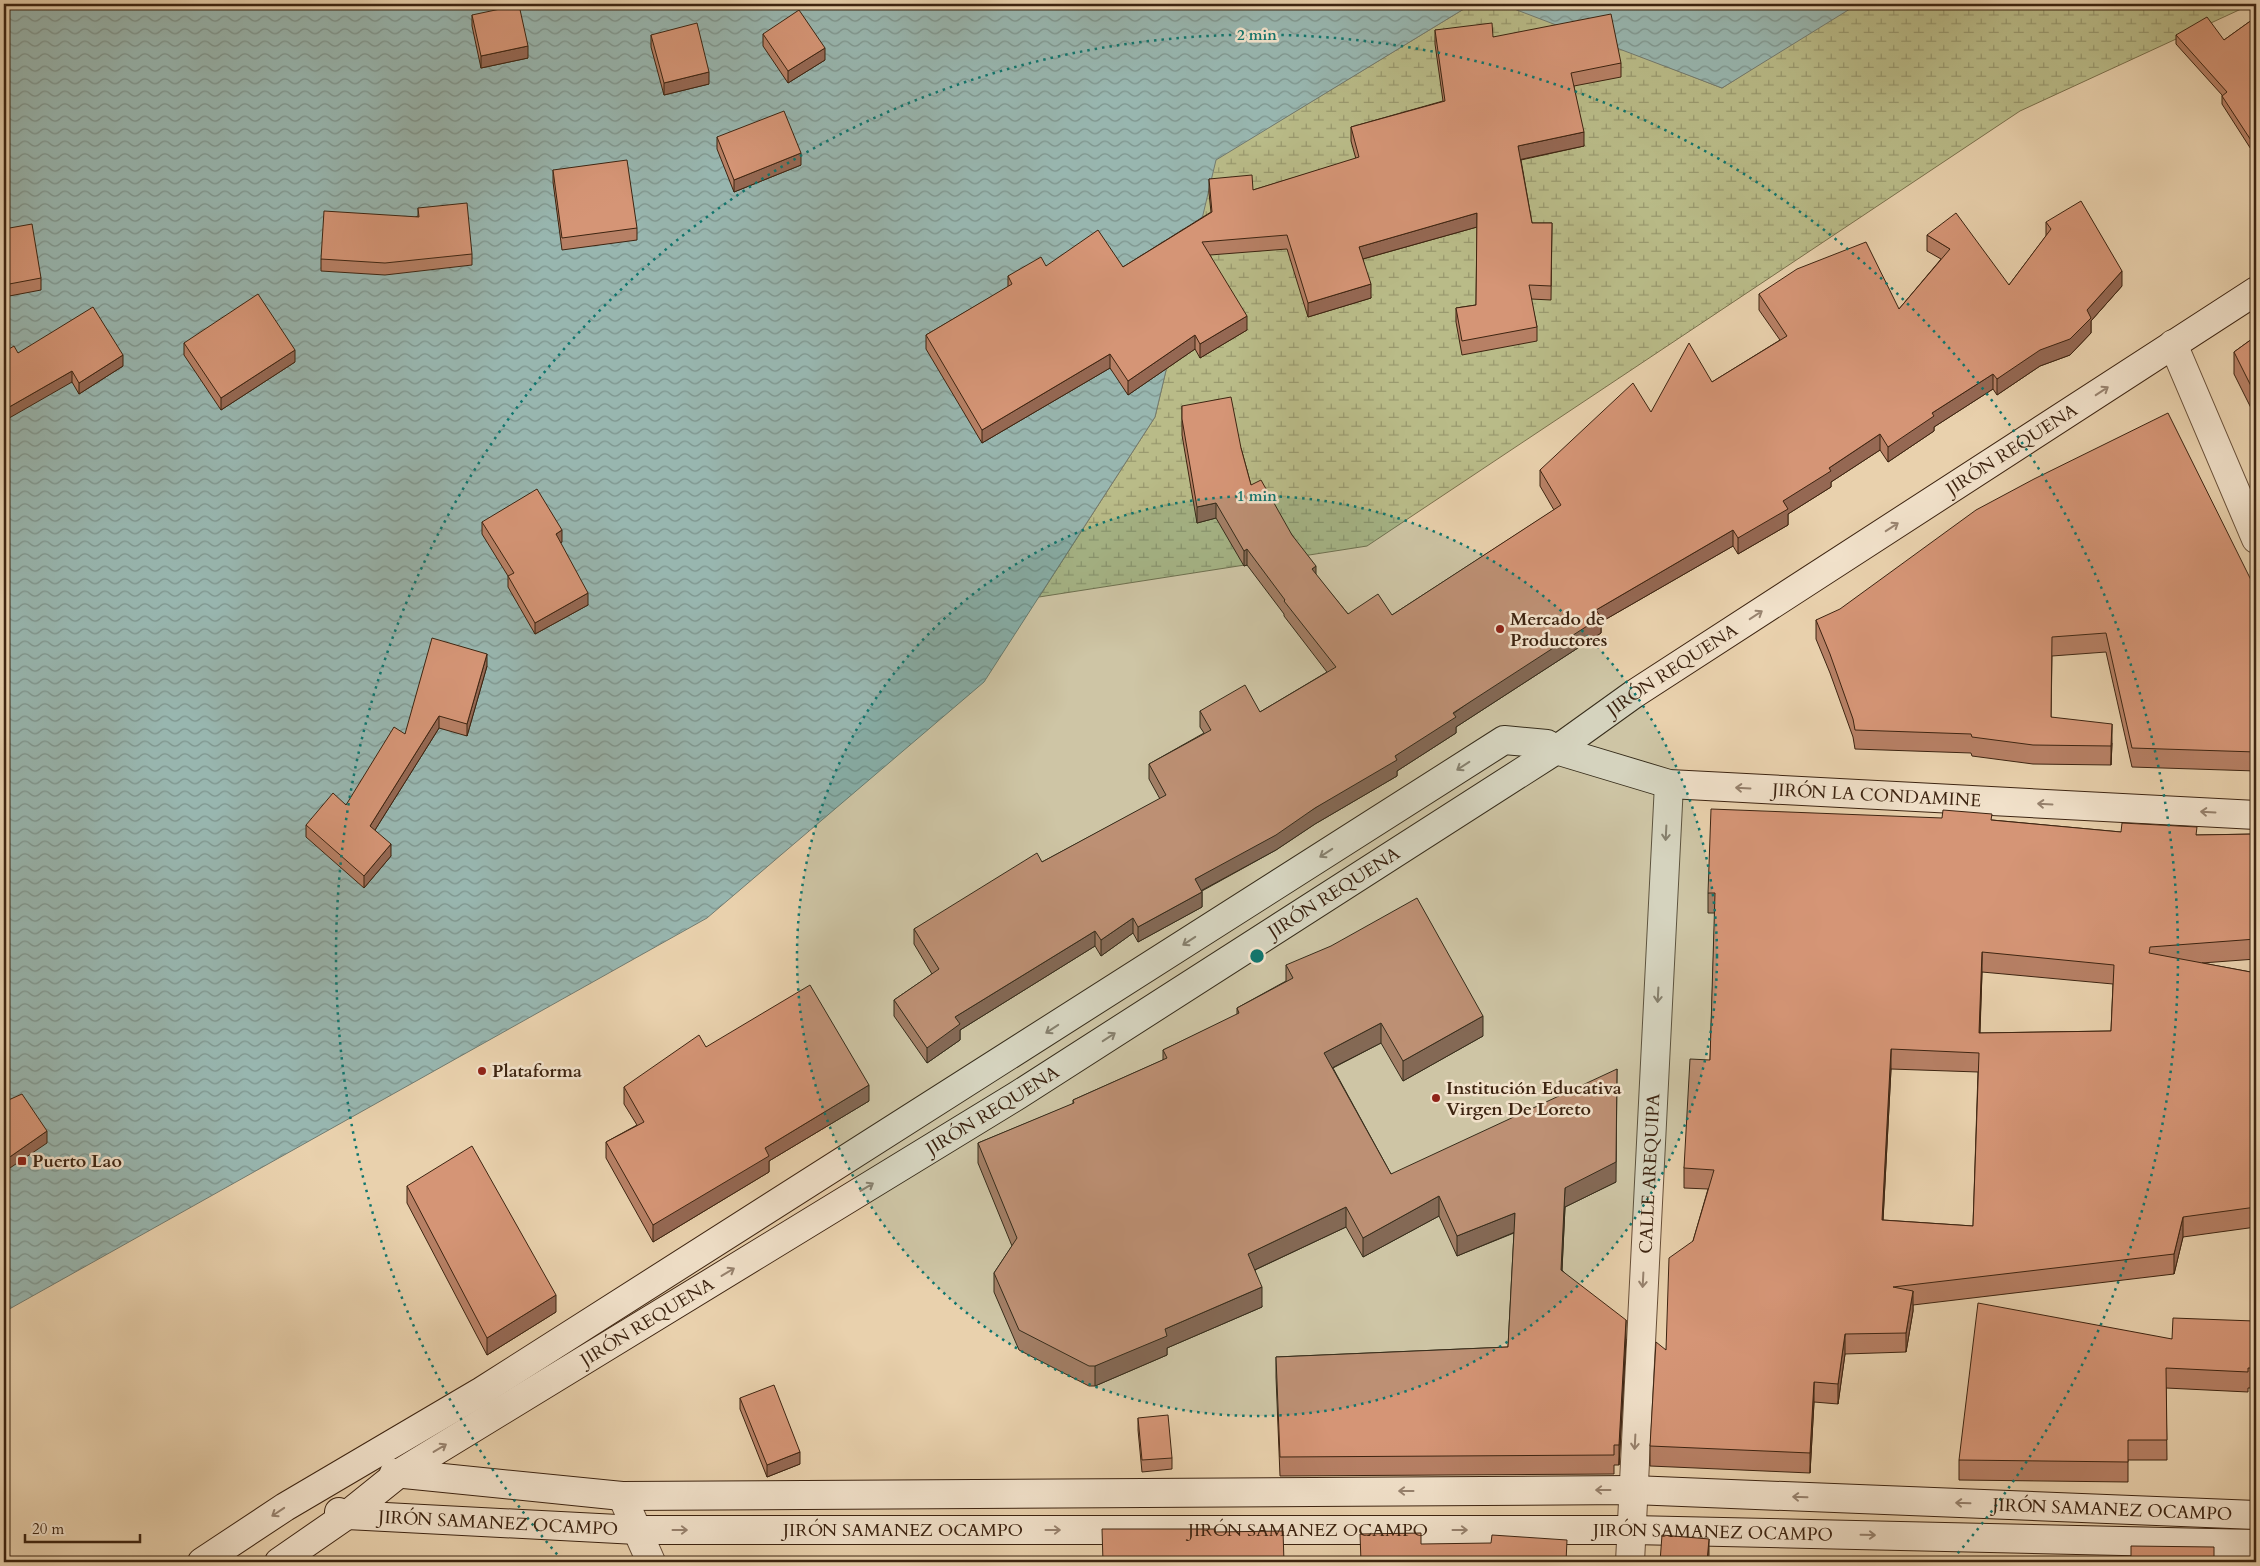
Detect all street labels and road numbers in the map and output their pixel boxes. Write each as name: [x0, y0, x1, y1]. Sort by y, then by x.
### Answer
street label: JIRÓN REQUENA: [1939, 398, 2083, 503]
street label: JIRÓN REQUENA: [1599, 618, 1743, 724]
street label: JIRÓN LA CONDAMINE: [1769, 777, 1982, 813]
street label: JIRÓN REQUENA: [1261, 841, 1405, 946]
street label: JIRÓN REQUENA: [919, 1060, 1064, 1163]
street label: CALLE AREQUIPA: [1633, 1093, 1666, 1254]
street label: JIRÓN REQUENA: [573, 1272, 719, 1374]
street label: JIRÓN SAMANEZ OCAMPO: [1989, 1492, 2233, 1527]
street label: JIRÓN SAMANEZ OCAMPO: [375, 1504, 619, 1542]
street label: JIRÓN SAMANEZ OCAMPO: [780, 1518, 1023, 1543]
street label: JIRÓN SAMANEZ OCAMPO: [1185, 1518, 1428, 1543]
street label: JIRÓN SAMANEZ OCAMPO: [1590, 1518, 1833, 1548]

